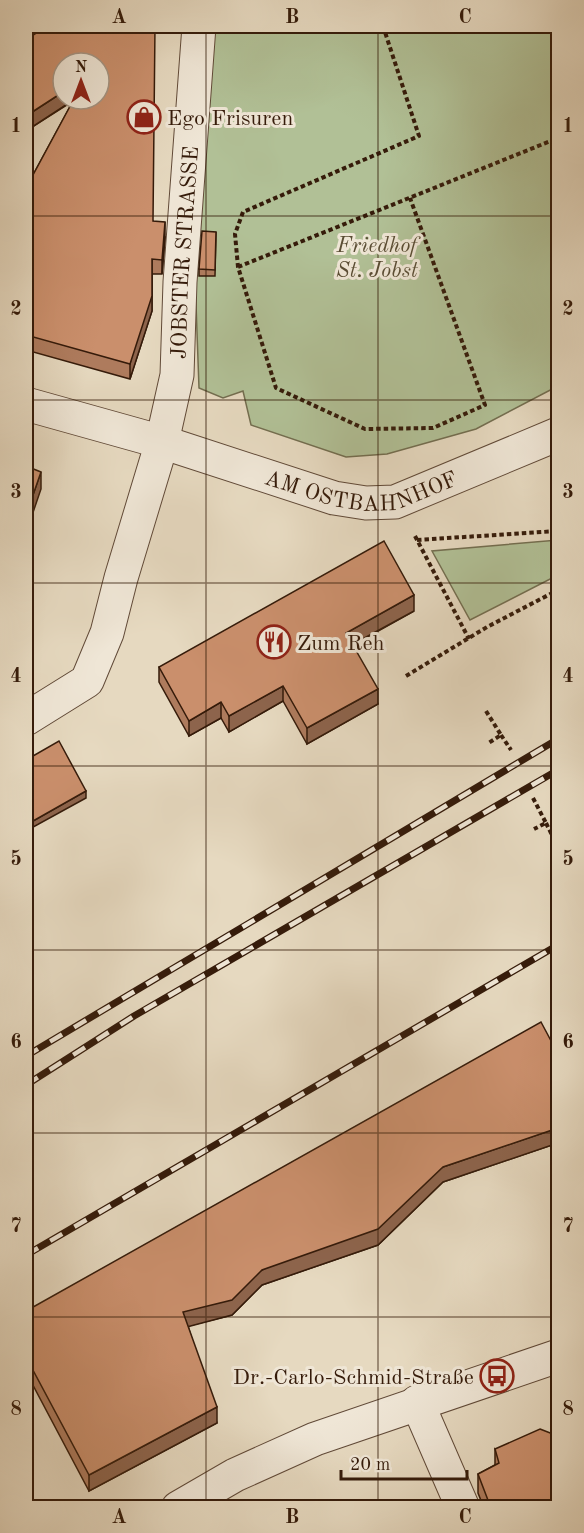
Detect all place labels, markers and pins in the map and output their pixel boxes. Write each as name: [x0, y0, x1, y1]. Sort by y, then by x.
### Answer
shop icon: Ego Frisuren: [126, 99, 162, 135]
place label: Ego Frisuren: [167, 108, 293, 130]
restaurant icon: Zum Reh: [256, 624, 292, 660]
place label: Zum Reh: [297, 633, 385, 655]
bus stop icon: Dr.-Carlo-Schmid-Straße: [479, 1358, 515, 1394]
place label: Dr.-Carlo-Schmid-Straße: [233, 1367, 474, 1389]

